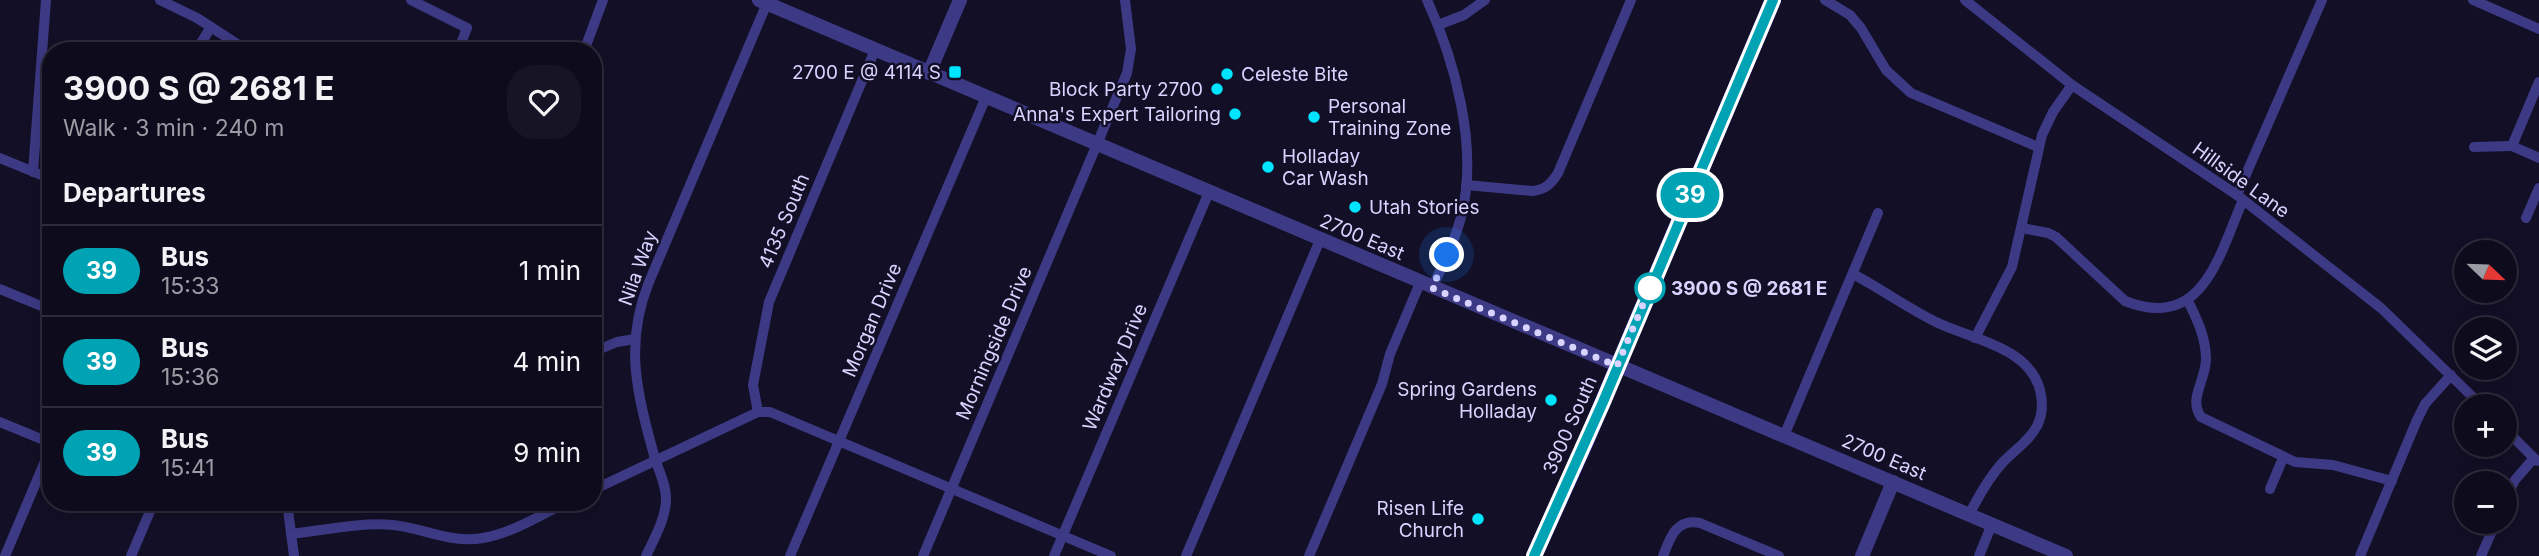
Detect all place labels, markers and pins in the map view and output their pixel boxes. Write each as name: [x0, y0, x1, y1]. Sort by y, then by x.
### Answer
place label: 2700 E @ 4114 S: [792, 61, 941, 84]
place label: Celeste Bite: [1241, 63, 1348, 86]
marker: 2700 E @ 4114 S: [947, 64, 963, 80]
marker: Celeste Bite: [1219, 66, 1235, 82]
place label: Block Party 2700: [1049, 78, 1203, 101]
marker: Block Party 2700: [1209, 81, 1225, 97]
place label: Personal Training Zone: [1328, 95, 1451, 140]
place label: Anna's Expert Tailoring: [1013, 103, 1221, 126]
marker: Anna's Expert Tailoring: [1227, 106, 1243, 122]
marker: Personal Training Zone: [1306, 109, 1322, 125]
place label: Holladay Car Wash: [1282, 145, 1369, 190]
marker: Holladay Car Wash: [1260, 159, 1276, 175]
place label: Utah Stories: [1369, 196, 1479, 219]
marker: Utah Stories: [1347, 199, 1363, 215]
marker: 3900 S @ 2681 E: [1635, 273, 1665, 303]
place label: 3900 S @ 2681 E: [1671, 277, 1827, 300]
place label: Spring Gardens Holladay: [1397, 378, 1537, 423]
marker: Spring Gardens Holladay: [1543, 392, 1559, 408]
place label: Risen Life Church: [1377, 497, 1464, 542]
marker: Risen Life Church: [1470, 511, 1486, 527]

